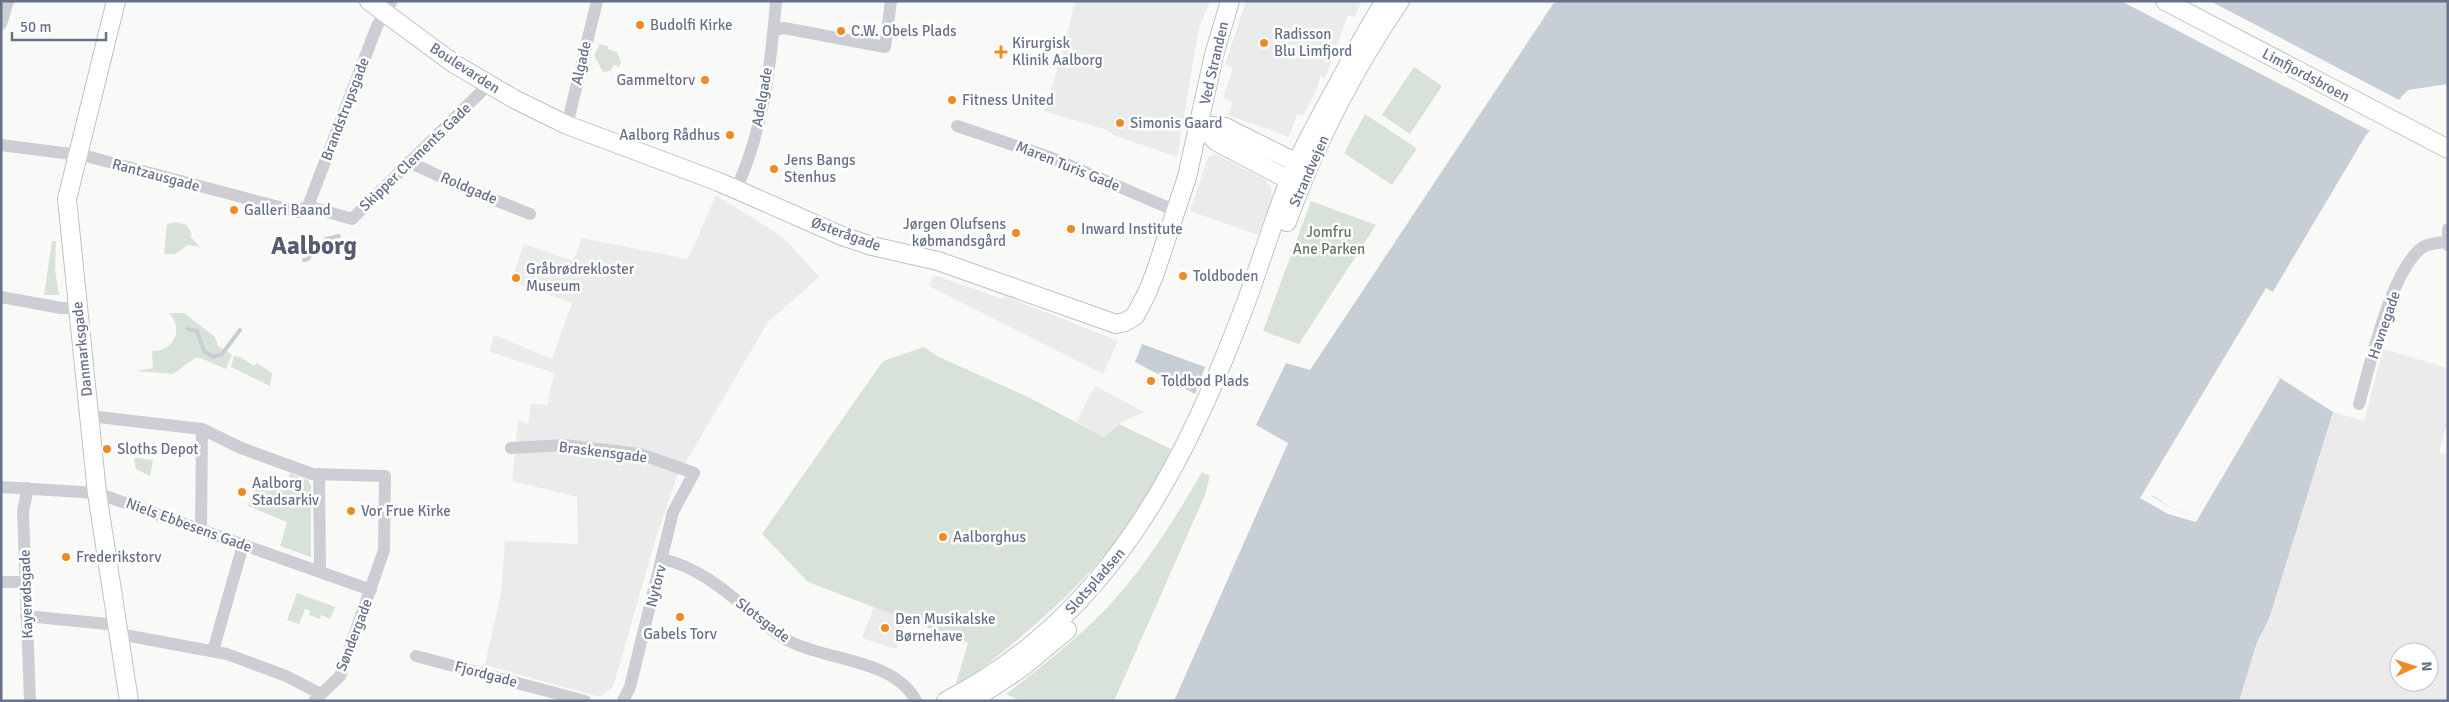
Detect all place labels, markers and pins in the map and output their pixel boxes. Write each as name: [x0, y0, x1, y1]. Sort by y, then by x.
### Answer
place label: Budolfi Kirke: [650, 16, 733, 34]
marker: Budolfi Kirke: [634, 19, 646, 31]
place label: C.W. Obels Plads: [851, 22, 957, 40]
marker: C.W. Obels Plads: [835, 25, 847, 37]
place label: Radisson Blu Limfjord: [1274, 25, 1352, 60]
place label: Kirurgisk Klinik Aalborg: [1012, 34, 1103, 69]
marker: Radisson Blu Limfjord: [1258, 37, 1270, 49]
marker: Kirurgisk Klinik Aalborg: [994, 45, 1008, 59]
place label: Gammeltorv: [616, 71, 695, 89]
marker: Gammeltorv: [699, 74, 711, 86]
place label: Fitness United: [962, 91, 1054, 109]
marker: Fitness United: [946, 94, 958, 106]
place label: Simonis Gaard: [1130, 114, 1222, 132]
marker: Simonis Gaard: [1114, 117, 1126, 129]
place label: Aalborg Rådhus: [619, 126, 720, 144]
marker: Aalborg Rådhus: [724, 129, 736, 141]
place label: Jens Bangs Stenhus: [784, 151, 856, 186]
marker: Jens Bangs Stenhus: [768, 163, 780, 175]
place label: Galleri Baand: [244, 201, 331, 219]
marker: Galleri Baand: [228, 204, 240, 216]
place label: Jørgen Olufsens købmandsgård: [903, 215, 1006, 250]
place label: Inward Institute: [1081, 220, 1183, 238]
marker: Inward Institute: [1065, 223, 1077, 235]
marker: Jørgen Olufsens købmandsgård: [1010, 227, 1022, 239]
place label: Gråbrødrekloster Museum: [526, 260, 635, 295]
place label: Toldboden: [1193, 267, 1259, 285]
marker: Toldboden: [1177, 270, 1189, 282]
marker: Gråbrødrekloster Museum: [510, 272, 522, 284]
place label: Toldbod Plads: [1161, 372, 1250, 390]
marker: Toldbod Plads: [1145, 375, 1157, 387]
place label: Sloths Depot: [117, 440, 199, 458]
marker: Sloths Depot: [101, 443, 113, 455]
place label: Aalborg Stadsarkiv: [252, 474, 319, 509]
marker: Aalborg Stadsarkiv: [236, 486, 248, 498]
place label: Vor Frue Kirke: [361, 502, 451, 520]
marker: Vor Frue Kirke: [345, 505, 357, 517]
place label: Aalborghus: [953, 528, 1027, 546]
marker: Aalborghus: [937, 531, 949, 543]
place label: Frederikstorv: [76, 548, 161, 566]
marker: Frederikstorv: [60, 551, 72, 563]
place label: Den Musikalske Børnehave: [895, 610, 996, 645]
marker: Gabels Torv: [674, 611, 686, 623]
marker: Den Musikalske Børnehave: [879, 622, 891, 634]
place label: Gabels Torv: [643, 625, 717, 643]

